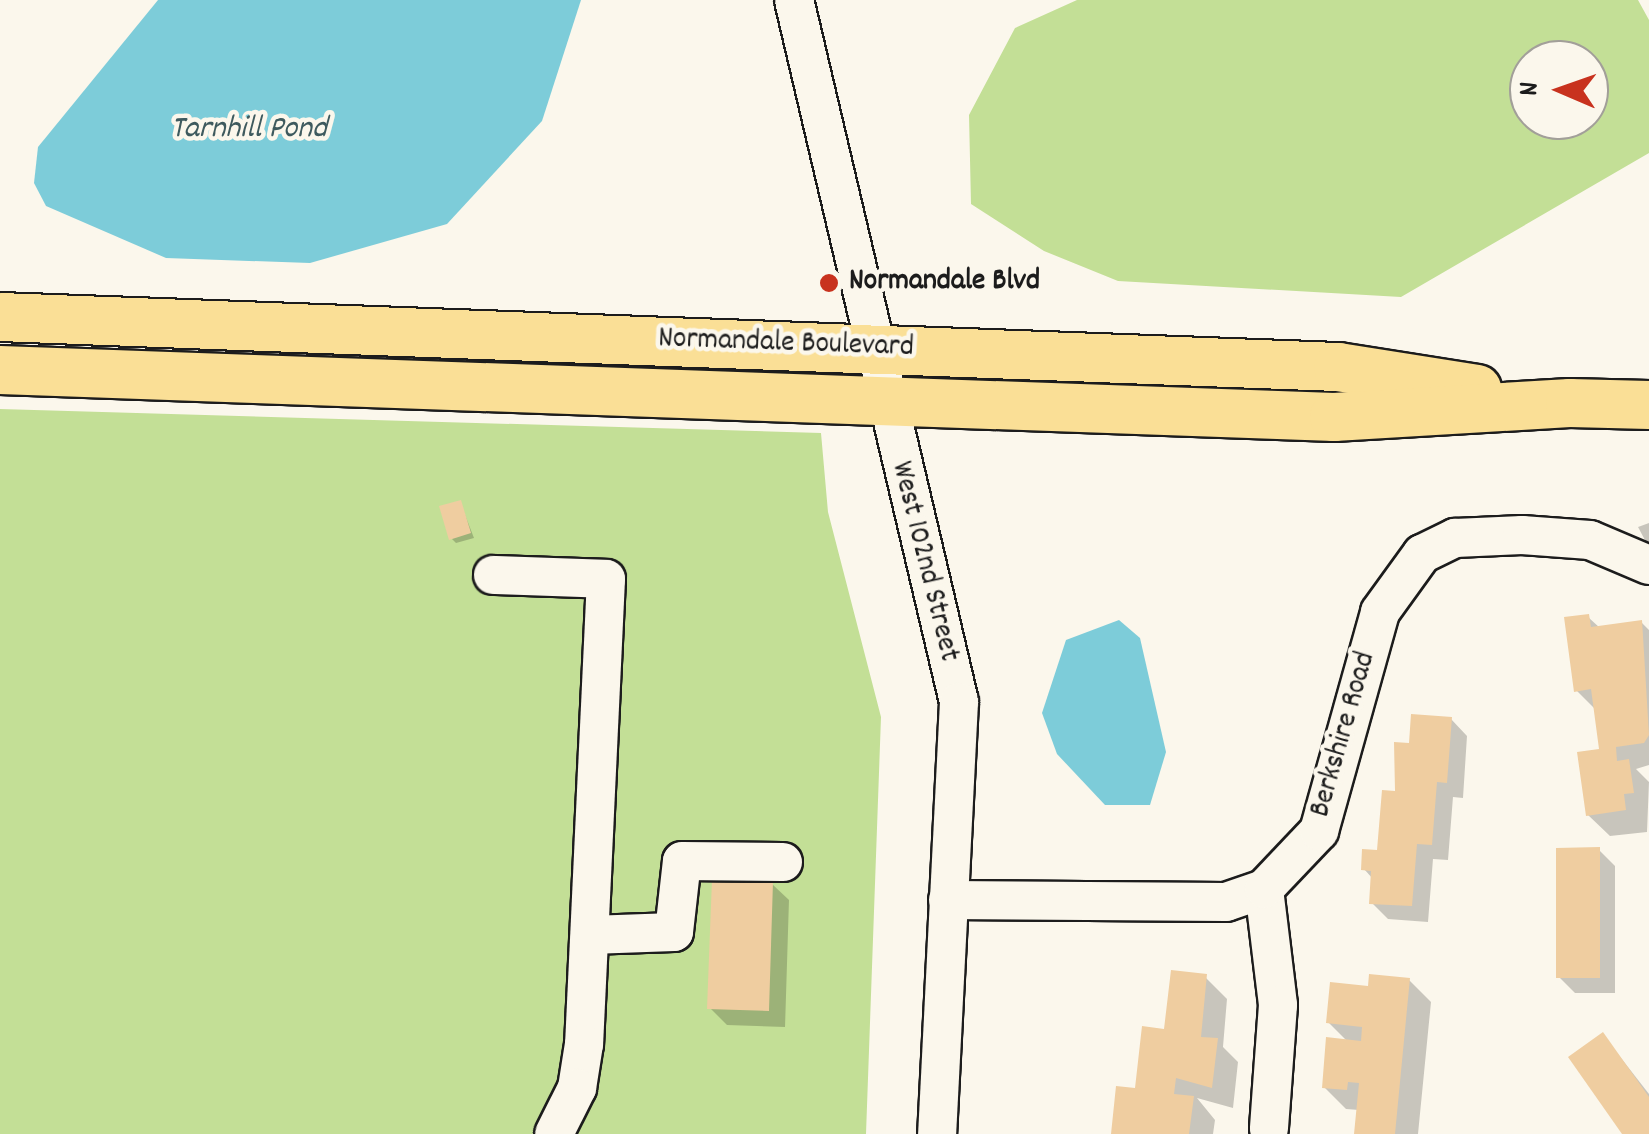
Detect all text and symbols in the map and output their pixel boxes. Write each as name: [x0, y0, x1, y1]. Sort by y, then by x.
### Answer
north arrow: [1509, 40, 1609, 140]
text: N: [1511, 81, 1551, 97]
water label: Tarnhill Pond: [171, 111, 327, 149]
place label: Normandale Blvd: [849, 265, 1040, 301]
marker: Normandale Blvd: [818, 272, 840, 294]
street label: Normandale Boulevard: [658, 323, 914, 367]
street label: West 102nd Street: [881, 458, 965, 666]
street label: Berkshire Road: [1304, 648, 1386, 822]

